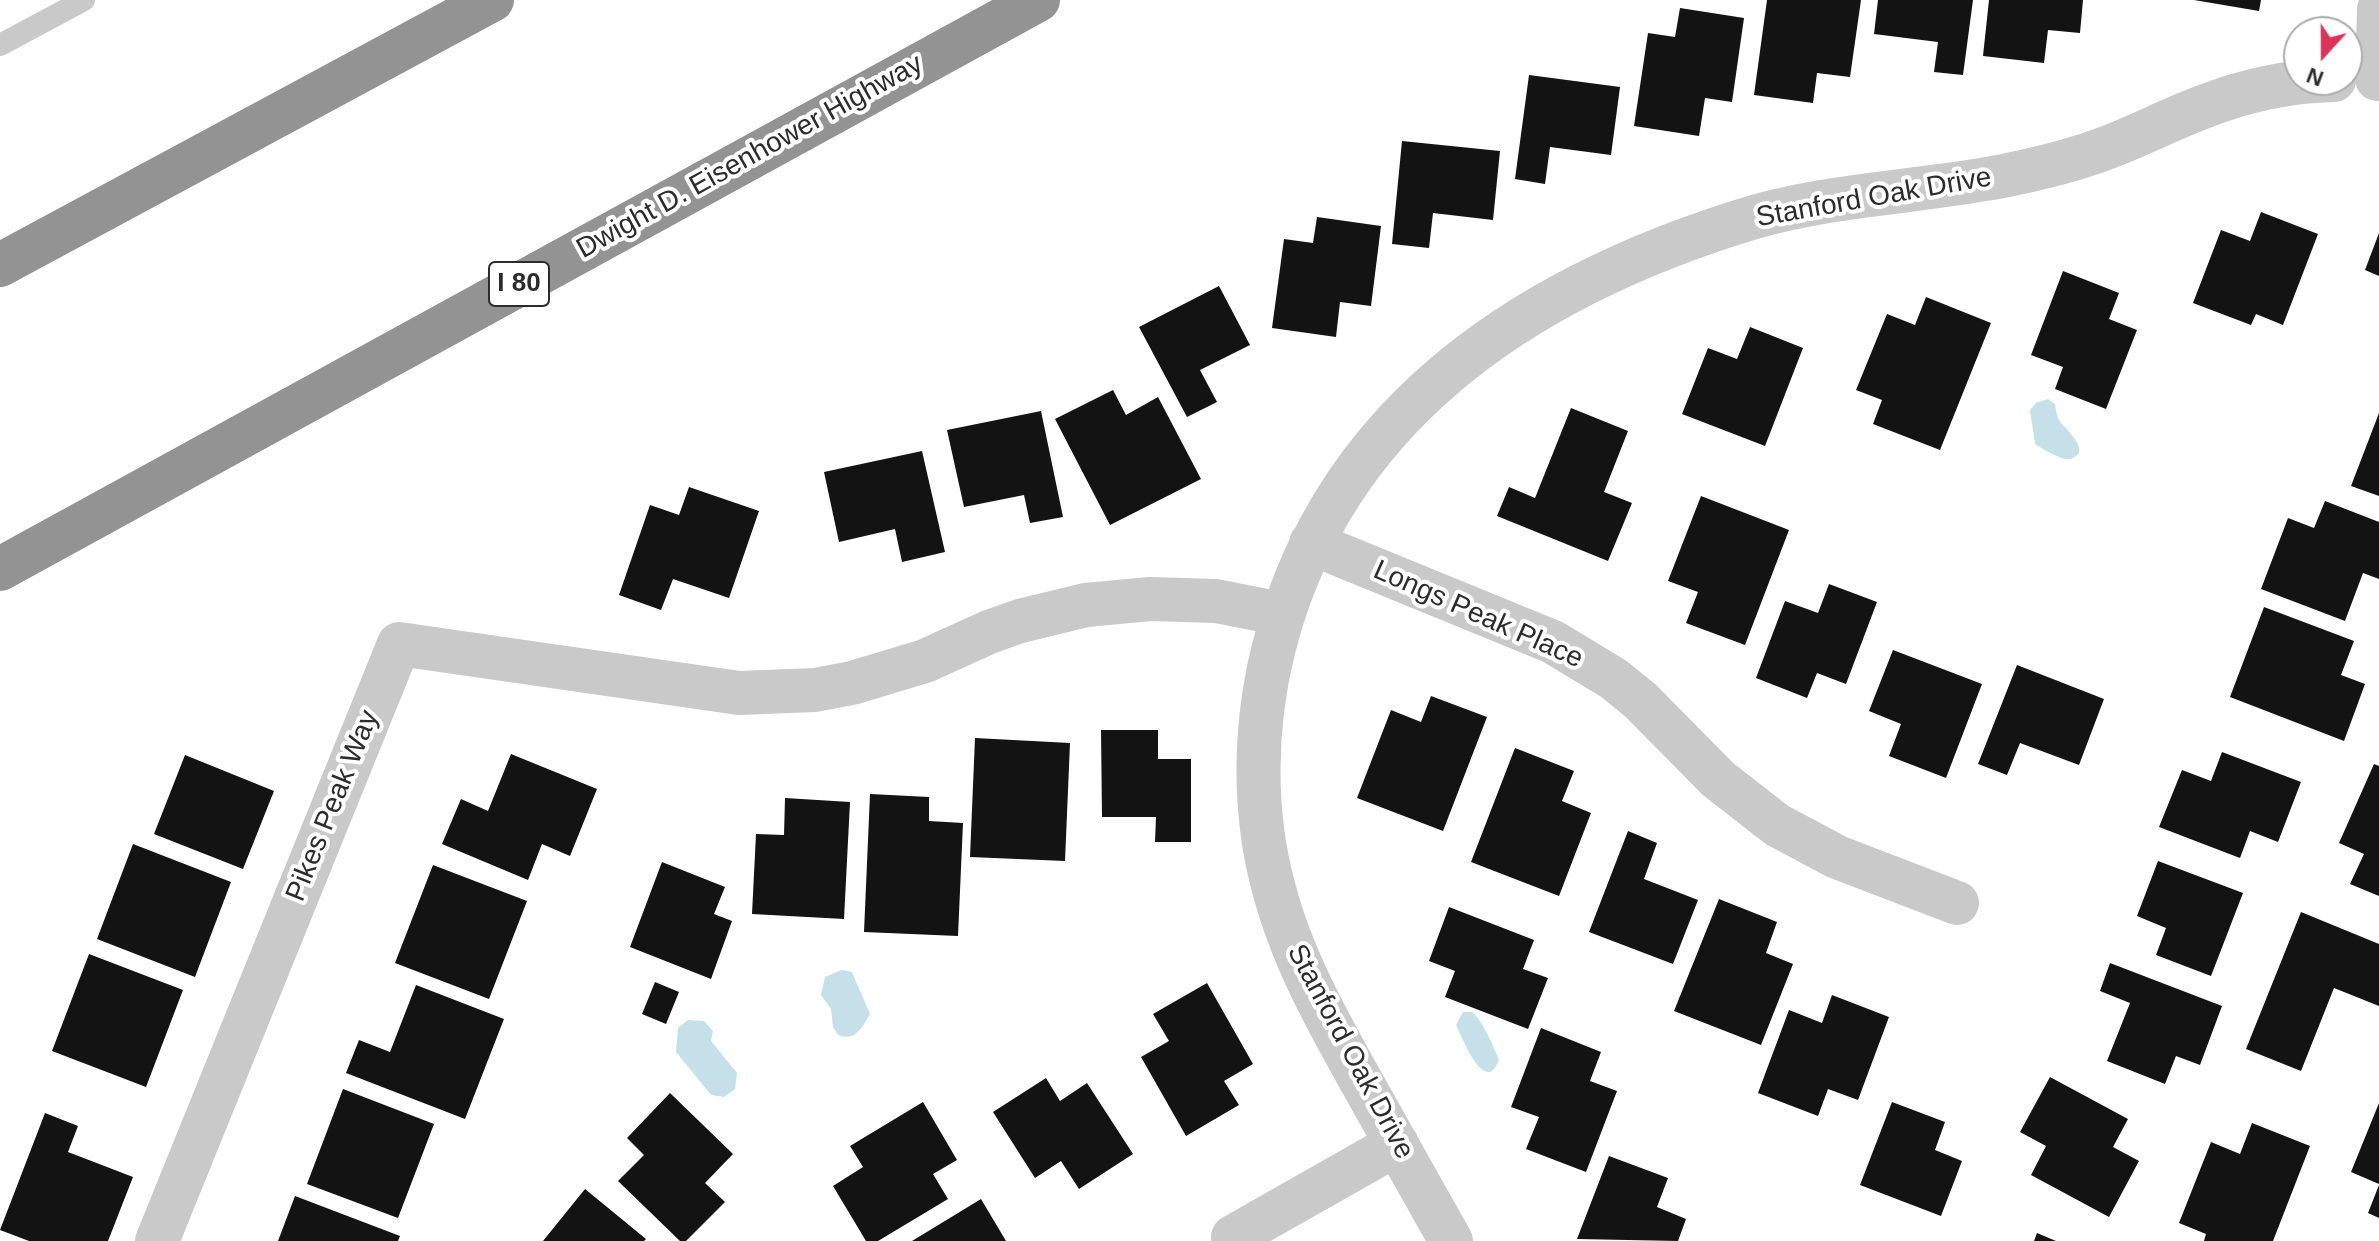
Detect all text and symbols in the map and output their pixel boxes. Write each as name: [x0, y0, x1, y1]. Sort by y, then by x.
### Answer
north arrow: [2283, 16, 2363, 96]
street label: Dwight D. Eisenhower Highway: [571, 48, 929, 266]
text: N: [2303, 62, 2327, 92]
street label: Stanford Oak Drive: [1754, 161, 1994, 235]
road number: I 80: [489, 262, 549, 306]
street label: Longs Peak Place: [1368, 554, 1588, 676]
street label: Pikes Peak Way: [279, 706, 387, 906]
street label: Stanford Oak Drive: [1279, 939, 1421, 1165]

